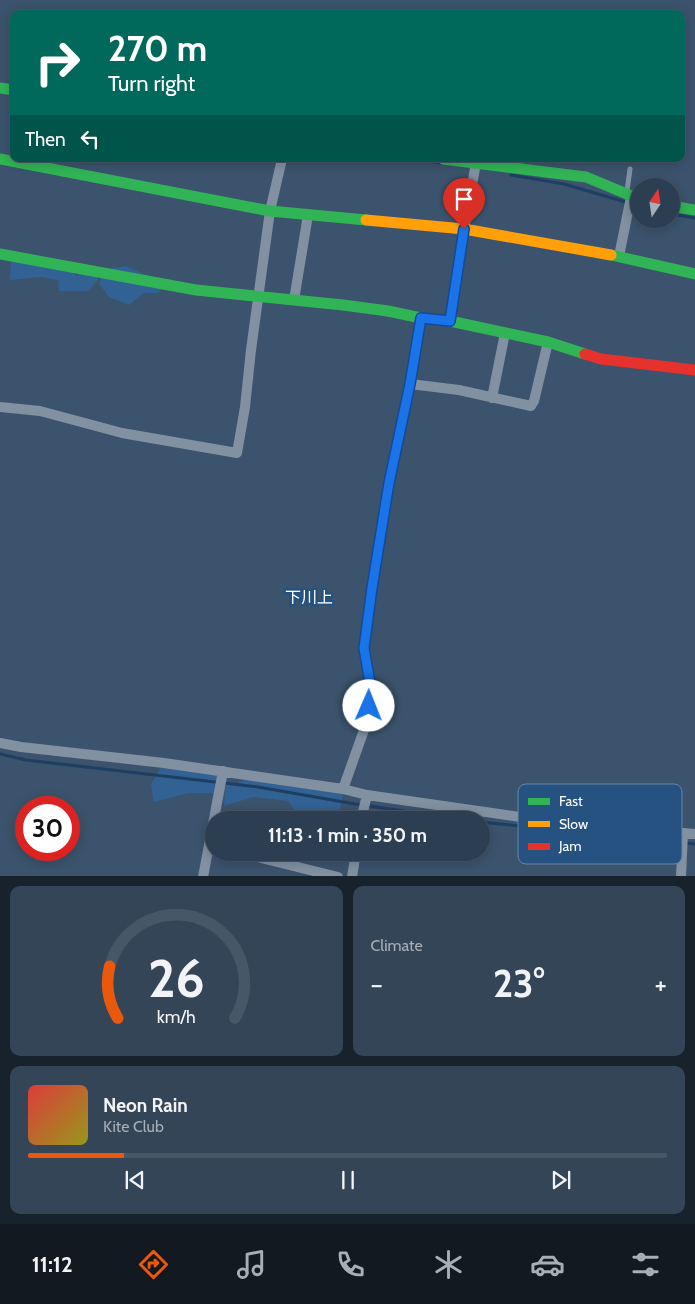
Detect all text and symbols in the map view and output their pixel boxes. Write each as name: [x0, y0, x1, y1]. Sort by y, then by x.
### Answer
text: 270 m: [108, 27, 207, 70]
icon: right: [25, 30, 90, 95]
text: Turn right: [108, 70, 195, 97]
icon: left: [76, 125, 104, 153]
text: Then: [25, 128, 66, 151]
pin: [443, 178, 485, 229]
north arrow: [630, 178, 680, 228]
map controls: [630, 178, 680, 228]
icon: arrive: [450, 185, 478, 213]
district label: 下川上: [285, 588, 333, 607]
position arrow: [342, 679, 394, 731]
legend: [518, 784, 682, 864]
text: Fast: [559, 792, 583, 810]
speed limit sign: 30: [15, 796, 80, 861]
text: Slow: [559, 815, 588, 833]
text: 11:13 · 1 min · 350 m: [268, 824, 427, 847]
text: Jam: [558, 837, 581, 855]
text: Climate: [371, 936, 423, 955]
text: 26: [148, 947, 205, 1010]
text: 23°: [493, 960, 545, 1007]
text: −: [371, 967, 383, 1001]
text: +: [655, 967, 667, 1001]
text: km/h: [157, 1006, 196, 1027]
text: Neon Rain: [103, 1094, 188, 1117]
text: Kite Club: [103, 1117, 164, 1136]
icon: previous: [121, 1166, 149, 1194]
icon: pause: [334, 1166, 362, 1194]
icon: next: [547, 1166, 575, 1194]
icon: directions: [136, 1247, 171, 1282]
icon: music: [234, 1247, 269, 1282]
icon: phone: [333, 1247, 368, 1282]
icon: climate: [431, 1247, 466, 1282]
icon: car: [530, 1247, 565, 1282]
icon: filters: [628, 1247, 663, 1282]
text: 11:12: [32, 1251, 73, 1278]

